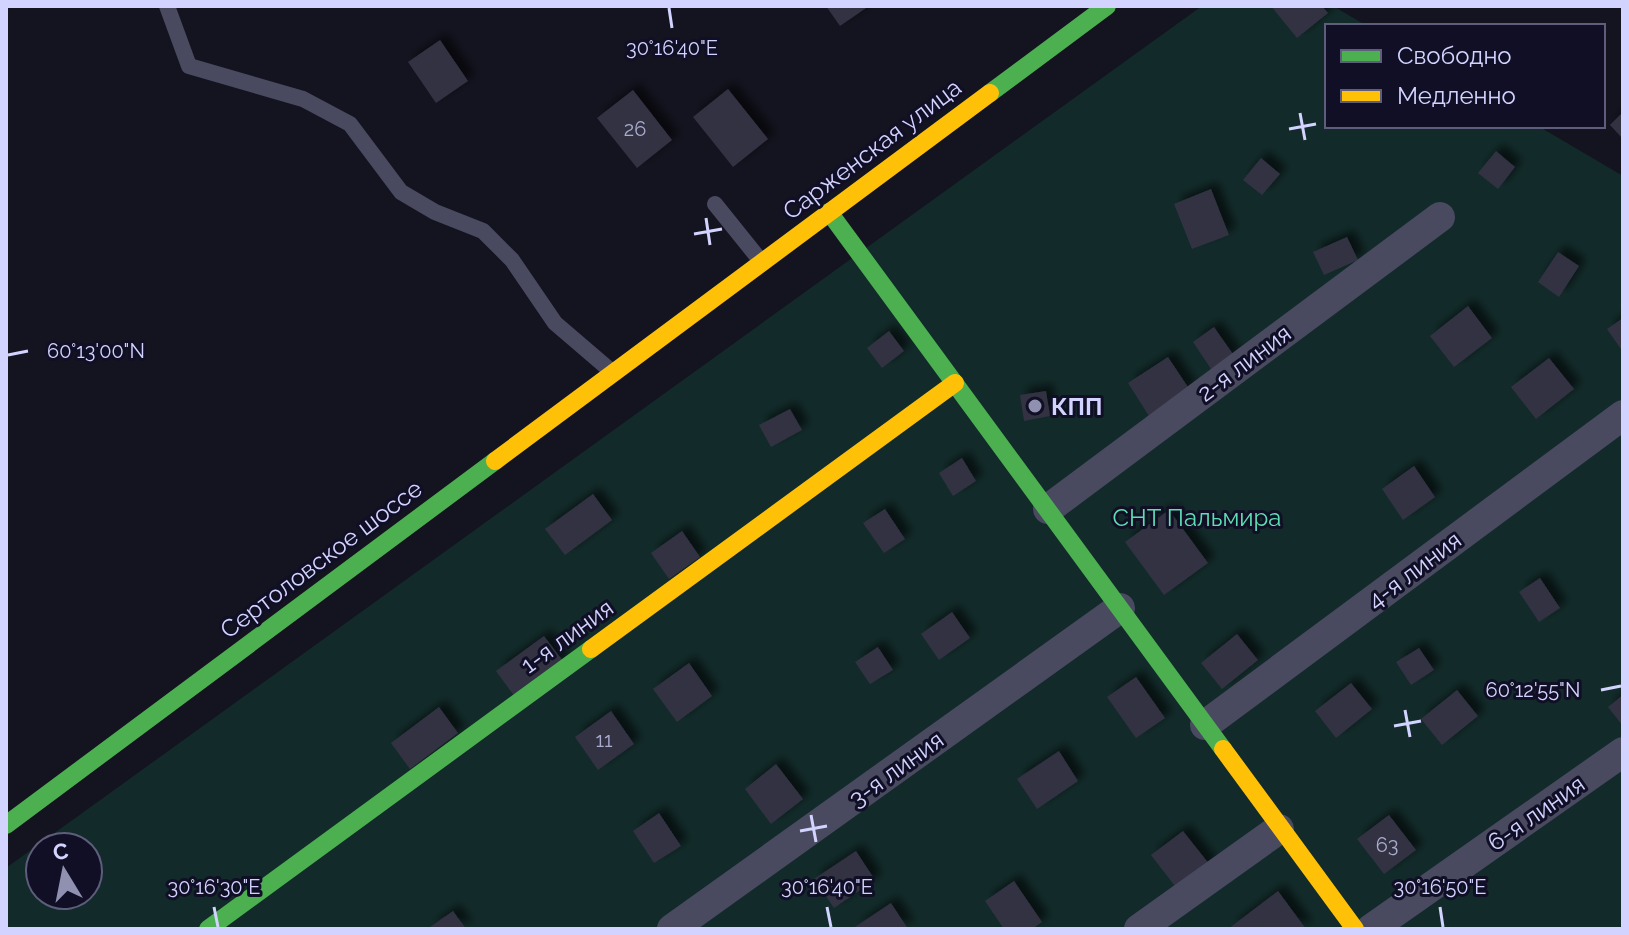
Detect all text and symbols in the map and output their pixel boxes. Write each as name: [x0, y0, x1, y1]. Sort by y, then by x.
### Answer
legend: [1325, 24, 1605, 128]
text: 30°16'40"E: [626, 36, 718, 60]
text: Свободно: [1397, 41, 1512, 70]
street label: Сарженская улица: [777, 72, 967, 226]
text: Медленно: [1397, 81, 1516, 110]
house number: 26: [624, 117, 646, 141]
street label: 2-я линия: [1191, 318, 1297, 408]
text: 60°13'00"N: [47, 339, 145, 363]
place label: КПП: [1051, 392, 1102, 421]
marker: КПП: [1026, 397, 1044, 415]
street label: Сертоловское шоссе: [214, 474, 428, 644]
park label: СНТ Пальмира: [1113, 503, 1281, 532]
street label: 4-я линия: [1361, 525, 1467, 615]
street label: 1-я линия: [515, 593, 619, 679]
text: 60°12'55"N: [1486, 678, 1580, 702]
street label: 3-я линия: [843, 725, 949, 813]
house number: 11: [595, 728, 613, 752]
street label: 6-я линия: [1482, 769, 1590, 857]
north arrow: [24, 831, 104, 911]
house number: 63: [1376, 833, 1398, 857]
text: С: [51, 837, 70, 865]
text: 30°16'30"E: [167, 875, 261, 899]
text: 30°16'40"E: [781, 875, 873, 899]
text: 30°16'50"E: [1393, 875, 1487, 899]

